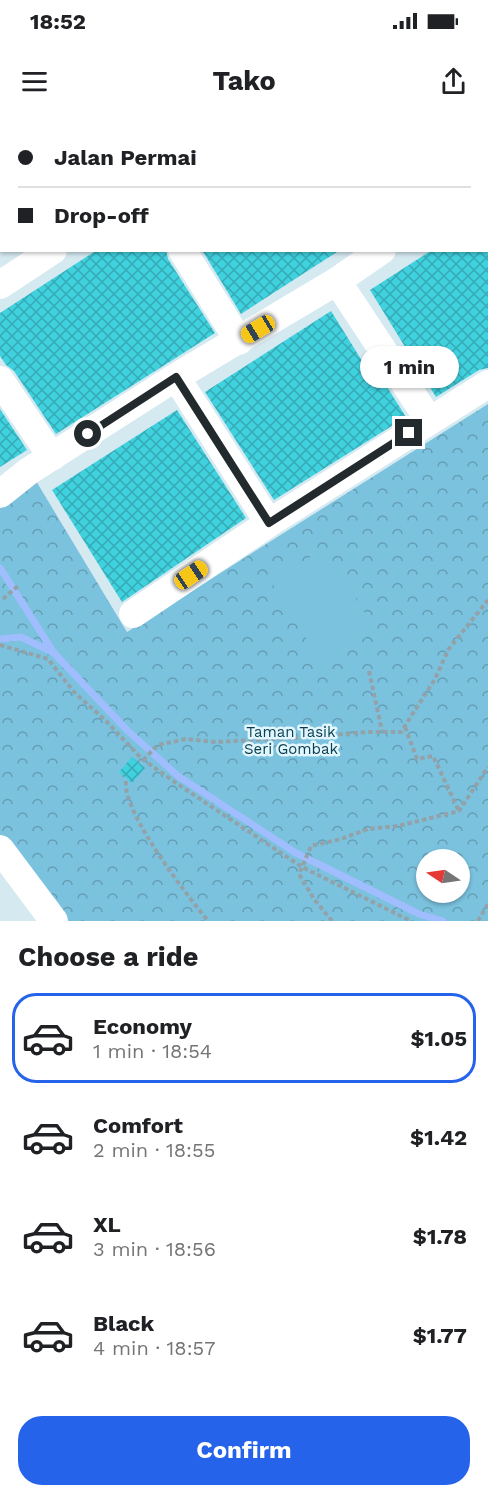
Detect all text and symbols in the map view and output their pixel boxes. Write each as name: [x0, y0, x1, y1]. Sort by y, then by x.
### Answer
text: 18:52: [30, 9, 86, 34]
icon: menu: [18, 65, 51, 98]
text: Tako: [212, 65, 276, 97]
icon: share: [437, 65, 470, 98]
text: Jalan Permai: [54, 145, 197, 170]
text: Drop-off: [54, 203, 149, 228]
car: [238, 312, 278, 346]
callout: 1 min: [360, 346, 458, 388]
text: 1 min: [384, 355, 435, 379]
route end: [395, 419, 422, 446]
route start: [74, 420, 101, 447]
car: [171, 557, 211, 593]
park label: Taman Tasik Seri Gombak: [244, 723, 339, 758]
north arrow: [416, 849, 470, 903]
map controls: [416, 849, 470, 903]
text: Choose a ride: [18, 941, 198, 973]
icon: car: [21, 1011, 75, 1065]
text: Economy: [93, 1014, 192, 1039]
text: $1.05: [410, 1026, 467, 1051]
text: 1 min · 18:54: [93, 1039, 212, 1063]
icon: car: [21, 1110, 75, 1164]
text: Comfort: [93, 1113, 183, 1138]
text: $1.42: [410, 1125, 467, 1150]
text: 2 min · 18:55: [93, 1138, 215, 1162]
icon: car: [21, 1209, 75, 1263]
text: XL: [93, 1212, 121, 1237]
text: $1.78: [413, 1224, 467, 1249]
text: 3 min · 18:56: [93, 1237, 216, 1261]
icon: car: [21, 1308, 75, 1362]
text: Black: [93, 1311, 154, 1336]
text: $1.77: [413, 1323, 467, 1348]
text: 4 min · 18:57: [93, 1336, 215, 1360]
button: Confirm: [18, 1416, 470, 1485]

